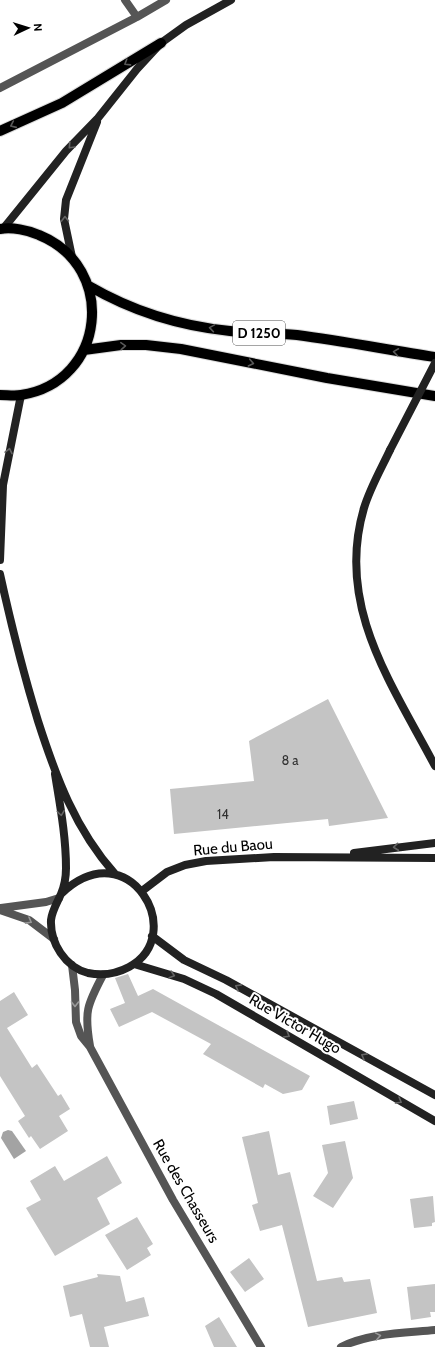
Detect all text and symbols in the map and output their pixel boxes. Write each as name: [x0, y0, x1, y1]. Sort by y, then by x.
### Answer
north arrow: [8, 8, 48, 48]
text: N: [31, 23, 45, 32]
one-way arrow: [124, 59, 131, 66]
one-way arrow: [10, 120, 18, 128]
one-way arrow: [69, 141, 76, 148]
one-way arrow: [61, 216, 69, 222]
road number: D 1250: [233, 321, 285, 345]
one-way arrow: [209, 324, 215, 333]
one-way arrow: [120, 341, 126, 350]
one-way arrow: [393, 348, 399, 357]
one-way arrow: [248, 358, 254, 366]
one-way arrow: [4, 448, 12, 454]
house number: 8 a: [281, 752, 299, 768]
house number: 14: [217, 806, 229, 822]
one-way arrow: [56, 810, 65, 816]
street label: Rue du Baou: [193, 835, 273, 859]
one-way arrow: [393, 842, 399, 851]
one-way arrow: [25, 916, 32, 924]
one-way arrow: [168, 970, 175, 979]
one-way arrow: [235, 984, 242, 991]
street label: Rue Victor Hugo: [246, 990, 344, 1058]
one-way arrow: [71, 1001, 79, 1007]
one-way arrow: [283, 1031, 290, 1038]
one-way arrow: [361, 1053, 368, 1060]
one-way arrow: [395, 1096, 402, 1103]
street label: Rue des Chasseurs: [149, 1136, 223, 1246]
one-way arrow: [375, 1332, 381, 1341]

